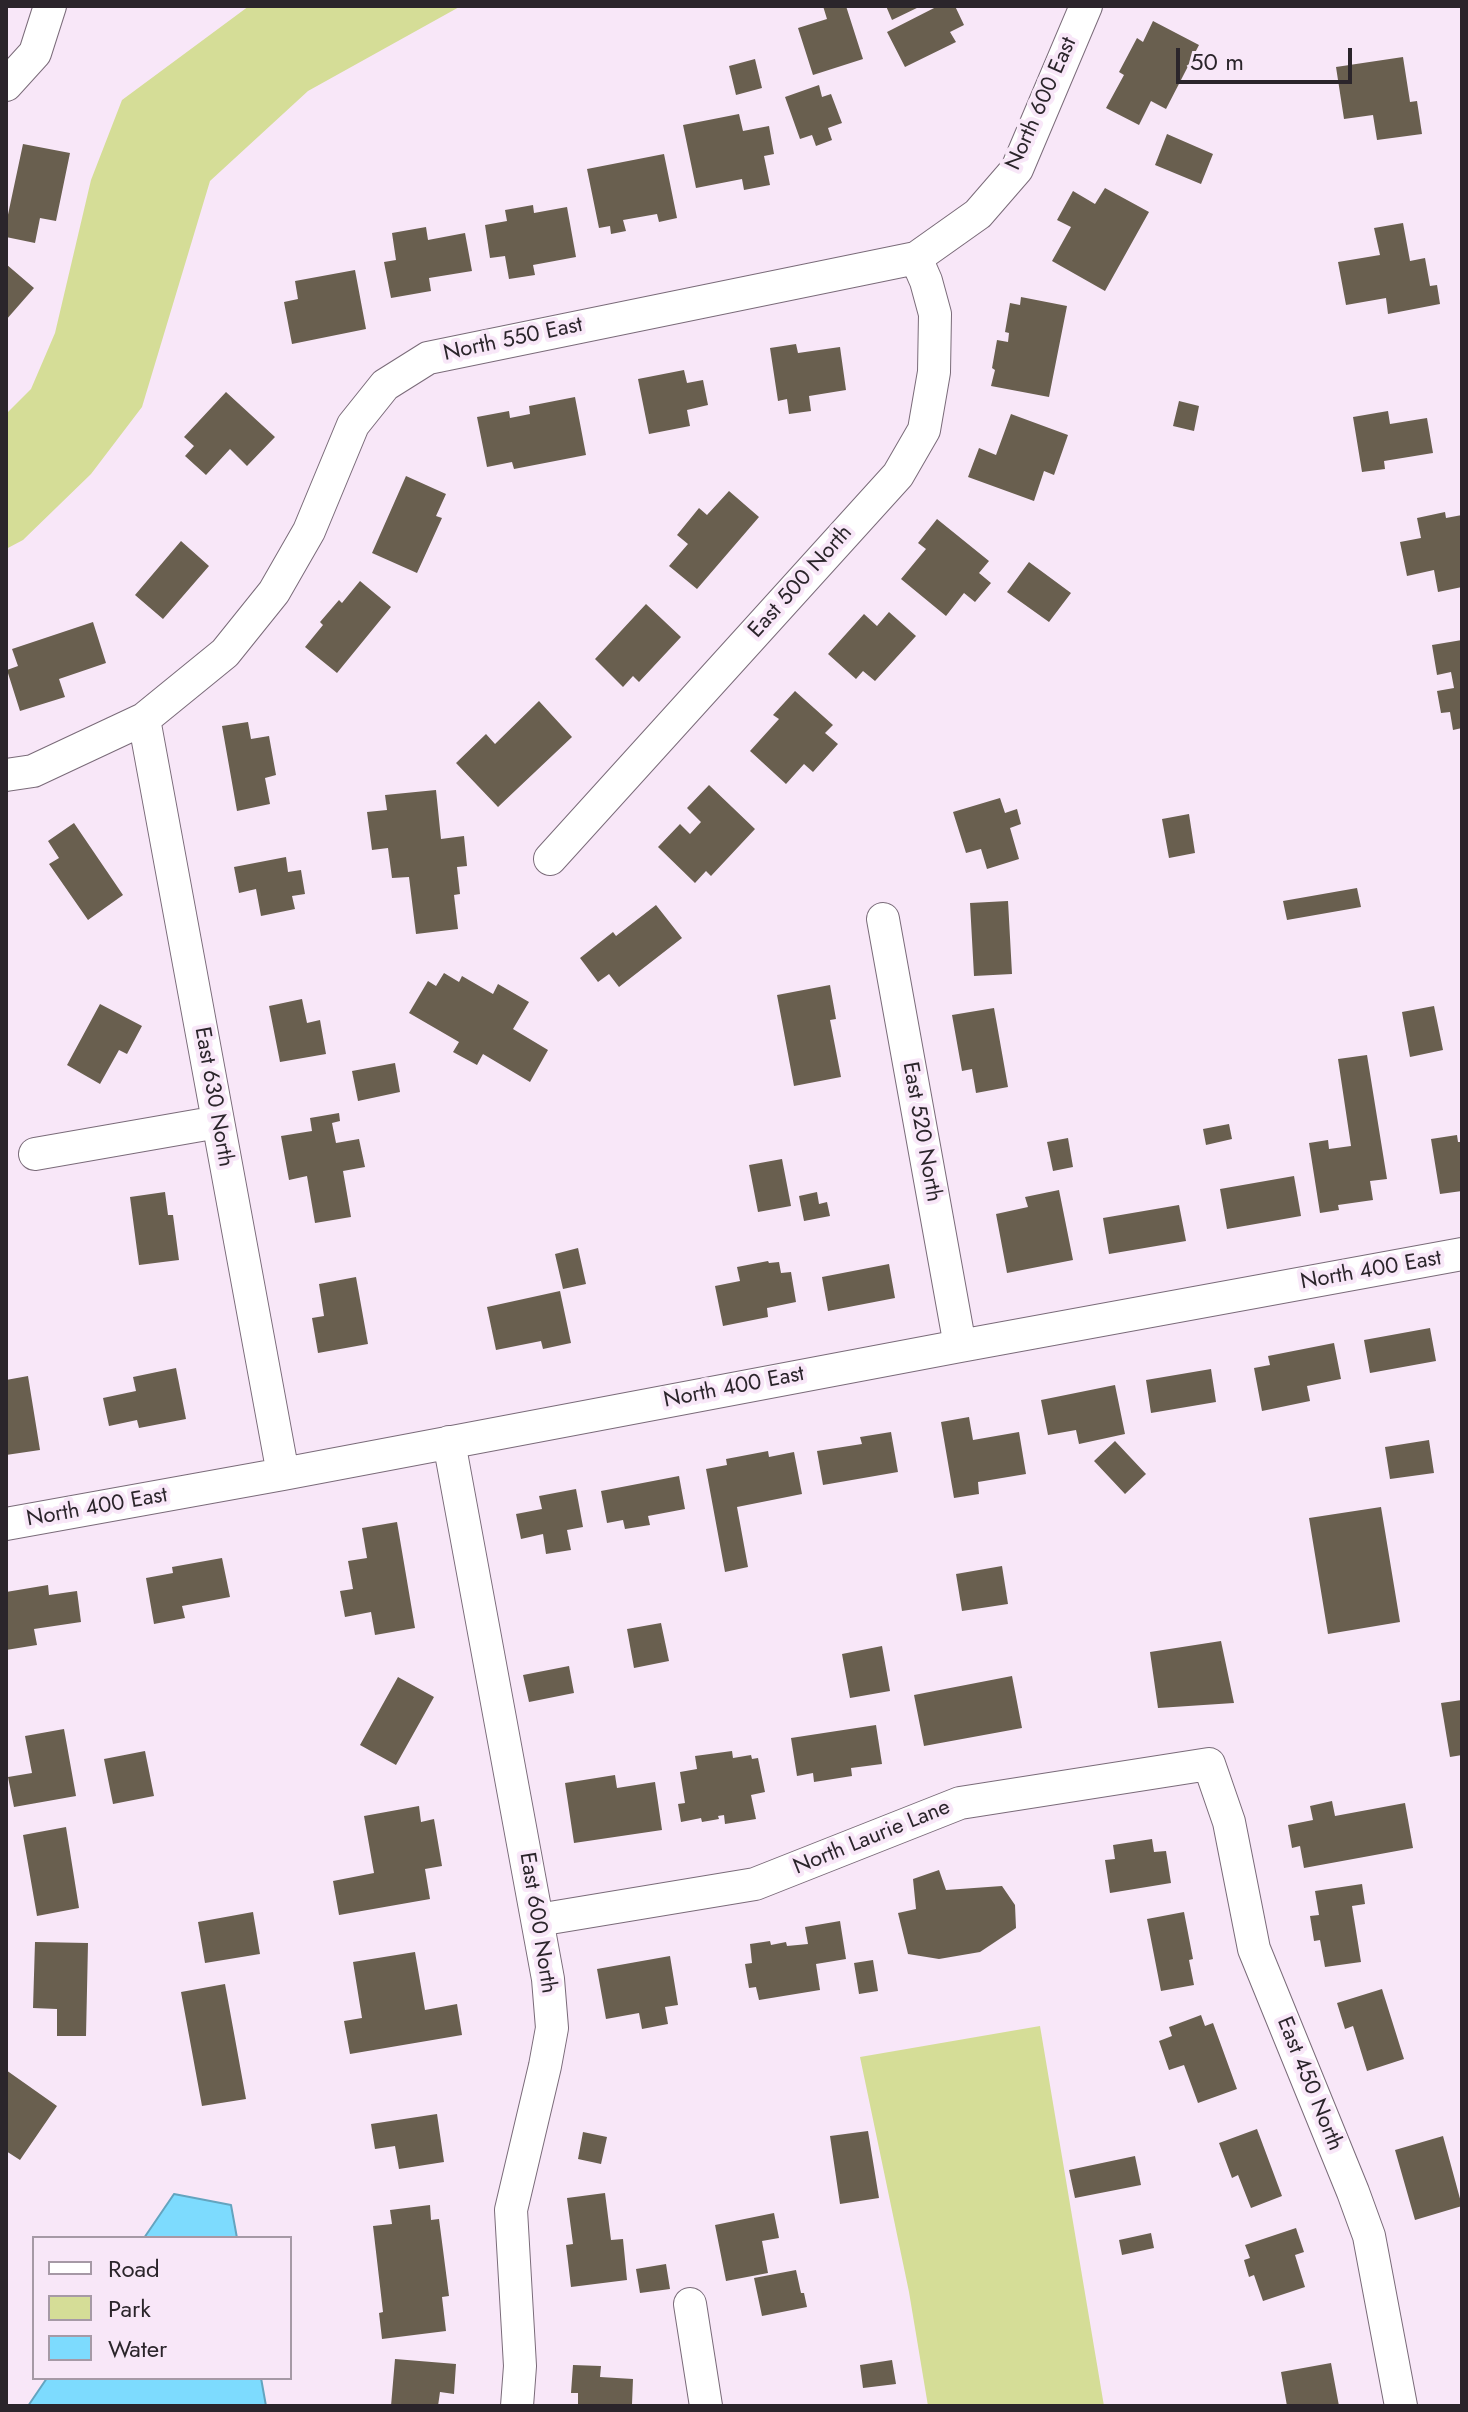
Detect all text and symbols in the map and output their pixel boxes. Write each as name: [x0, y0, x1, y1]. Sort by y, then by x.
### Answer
scale bar: [1180, 32, 1356, 82]
street label: North 600 East: [1001, 34, 1083, 174]
text: 50 m: [1190, 44, 1244, 79]
street label: North 550 East: [441, 312, 585, 368]
street label: East 500 North: [744, 520, 858, 644]
street label: East 630 North: [188, 1025, 238, 1169]
street label: East 520 North: [896, 1060, 946, 1204]
street label: North 400 East: [1298, 1246, 1444, 1296]
street label: North 400 East: [661, 1361, 807, 1415]
street label: North 400 East: [24, 1483, 170, 1533]
street label: North Laurie Lane: [790, 1795, 954, 1881]
street label: East 600 North: [513, 1851, 561, 1995]
street label: East 450 North: [1270, 2013, 1348, 2155]
legend: [32, 2236, 292, 2380]
text: Road: [108, 2251, 160, 2286]
text: Park: [108, 2291, 151, 2326]
text: Water: [108, 2331, 167, 2366]

